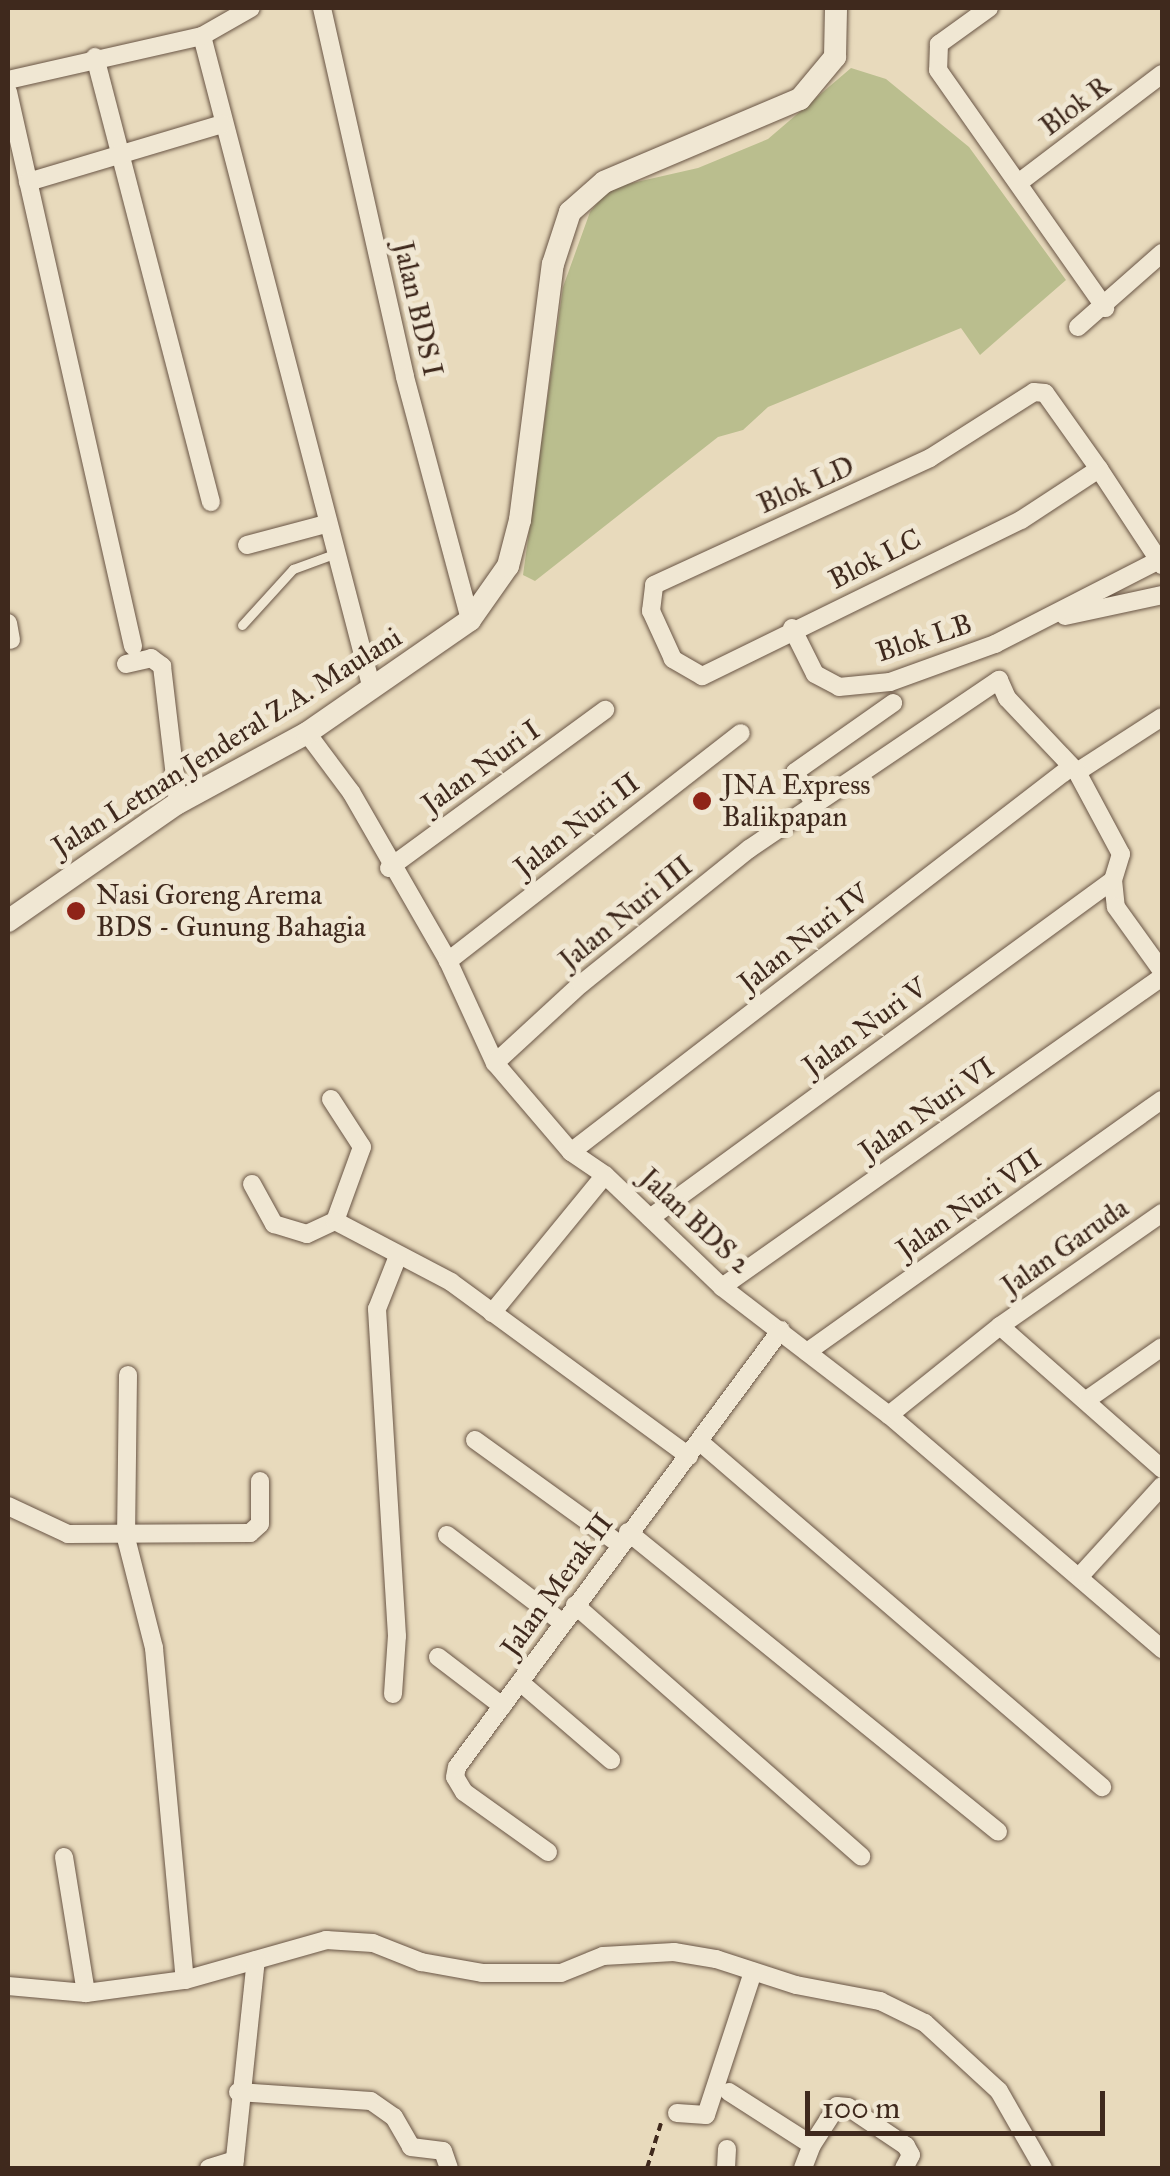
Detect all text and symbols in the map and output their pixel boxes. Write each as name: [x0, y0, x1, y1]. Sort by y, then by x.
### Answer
street label: Blok R: [1033, 69, 1117, 143]
street label: Jalan BDS I: [386, 238, 450, 380]
street label: Blok LD: [753, 449, 859, 521]
street label: Blok LC: [823, 522, 927, 596]
street label: Blok LB: [872, 607, 976, 669]
street label: Jalan Letnan Jenderal Z.A. Maulani: [46, 620, 408, 864]
street label: Jalan Nuri I: [416, 713, 546, 821]
street label: Jalan Nuri II: [508, 766, 646, 884]
place label: JNA Express Balikpapan: [722, 768, 871, 834]
marker: JNA Express Balikpapan: [691, 790, 713, 812]
street label: Jalan Nuri III: [553, 849, 699, 977]
street label: Jalan Nuri IV: [732, 876, 876, 1000]
place label: Nasi Goreng Arema BDS - Gunung Bahagia: [96, 878, 366, 944]
marker: Nasi Goreng Arema BDS - Gunung Bahagia: [65, 900, 87, 922]
street label: Jalan Nuri V: [796, 971, 934, 1083]
street label: Jalan Nuri VI: [853, 1050, 1001, 1168]
street label: Jalan Nuri VII: [890, 1142, 1048, 1266]
street label: Jalan BDS 2: [633, 1161, 757, 1281]
street label: Jalan Garuda: [995, 1191, 1135, 1303]
street label: Jalan Merak II: [494, 1507, 620, 1663]
scale bar: [810, 2071, 1110, 2133]
text: 100 m: [822, 2090, 900, 2126]

